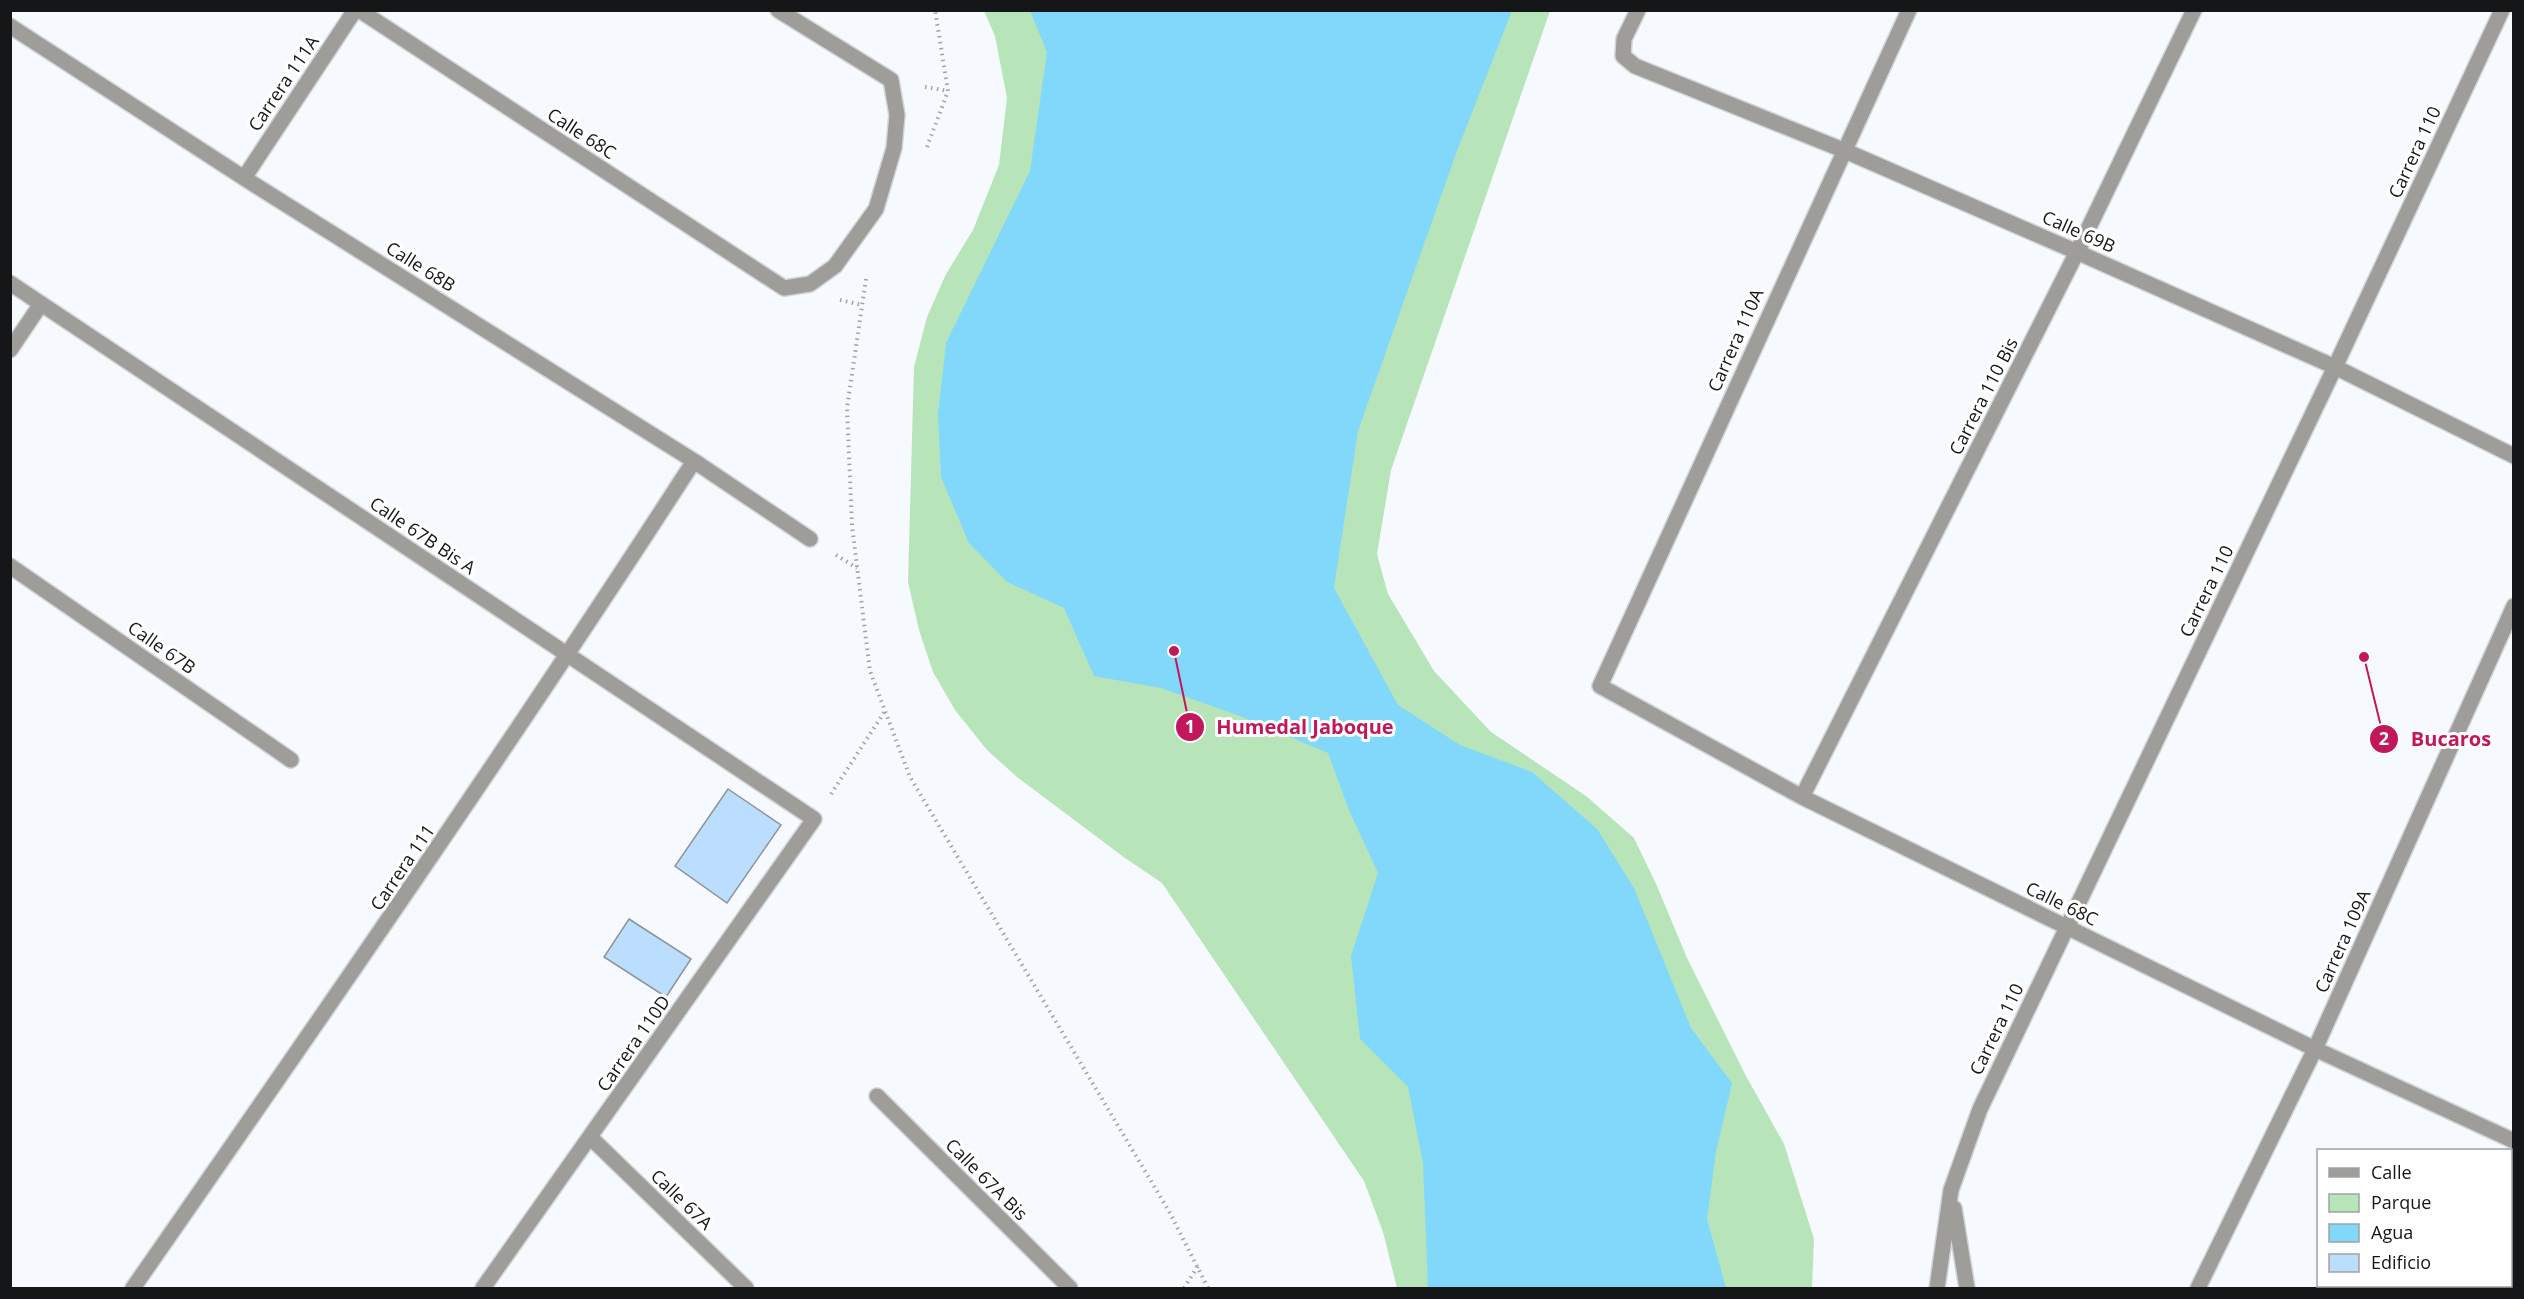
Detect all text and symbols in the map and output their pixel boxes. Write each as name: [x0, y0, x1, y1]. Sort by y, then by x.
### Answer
street label: Carrera 111A: [242, 30, 324, 135]
street label: Calle 68C: [543, 102, 621, 164]
street label: Carrera 110: [2382, 102, 2446, 202]
street label: Calle 69B: [2039, 204, 2119, 258]
street label: Calle 68B: [382, 235, 460, 297]
street label: Carrera 110A: [1702, 284, 1769, 395]
street label: Carrera 110 Bis: [1943, 333, 2023, 459]
street label: Calle 67B Bis A: [365, 491, 481, 580]
street label: Carrera 110: [2173, 541, 2239, 641]
street label: Calle 67B: [123, 615, 201, 679]
callout: Humedal Jaboque: [1175, 708, 1406, 746]
text: Humedal Jaboque: [1216, 713, 1394, 740]
text: 1: [1185, 714, 1195, 738]
callout: Bucaros: [2369, 720, 2503, 758]
text: Bucaros: [2411, 725, 2491, 752]
text: 2: [2379, 726, 2389, 750]
street label: Carrera 111: [364, 819, 440, 915]
street label: Calle 68C: [2022, 875, 2102, 931]
street label: Carrera 109A: [2309, 885, 2376, 996]
street label: Carrera 110: [1963, 979, 2029, 1079]
street label: Carrera 110D: [591, 990, 675, 1096]
street label: Calle 67A Bis: [941, 1133, 1033, 1225]
legend: [2317, 1149, 2512, 1287]
text: Calle: [2371, 1160, 2412, 1184]
street label: Calle 67A: [646, 1164, 719, 1235]
text: Parque: [2371, 1190, 2431, 1214]
text: Agua: [2371, 1220, 2413, 1244]
text: Edificio: [2371, 1250, 2431, 1274]

